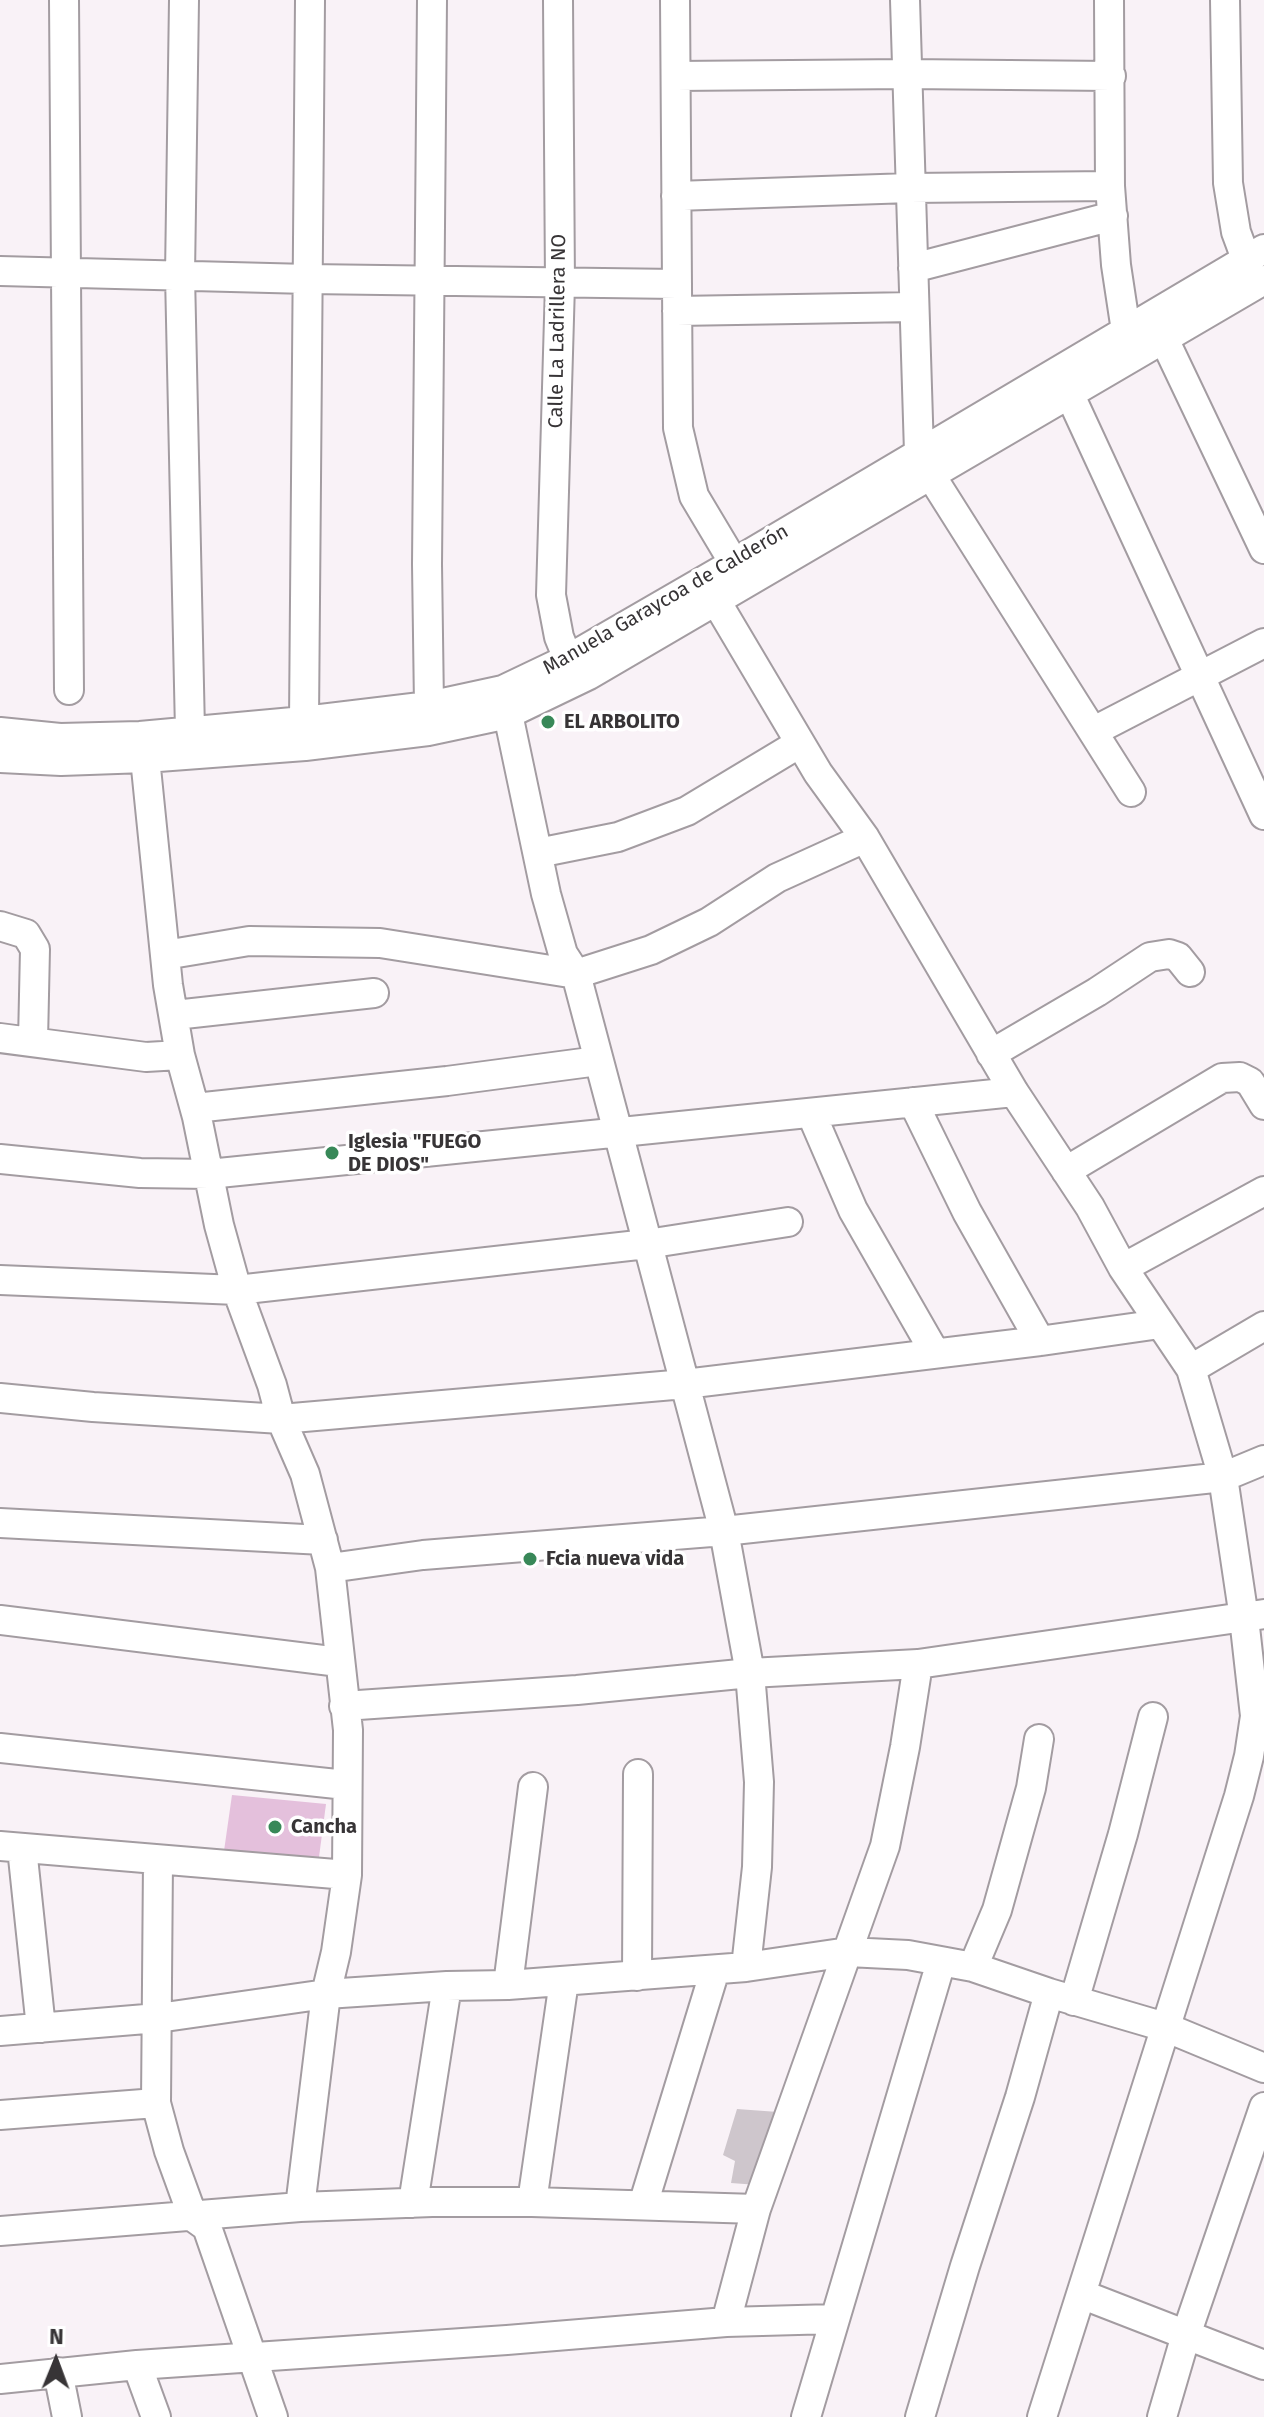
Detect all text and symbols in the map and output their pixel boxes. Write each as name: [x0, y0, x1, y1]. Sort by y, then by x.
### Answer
street label: Calle La Ladrillera NO: [544, 233, 572, 429]
street label: Manuela Garaycoa de Calderón: [539, 520, 793, 680]
place label: EL ARBOLITO: [564, 710, 680, 734]
marker: EL ARBOLITO: [539, 713, 557, 731]
place label: Iglesia "FUEGO DE DIOS": [348, 1130, 481, 1177]
marker: Iglesia "FUEGO DE DIOS": [323, 1144, 341, 1162]
place label: Fcia nueva vida: [546, 1547, 684, 1571]
marker: Fcia nueva vida: [521, 1550, 539, 1568]
place label: Cancha: [291, 1815, 357, 1839]
marker: Cancha: [266, 1818, 284, 1836]
north arrow: [16, 2321, 96, 2401]
text: N: [49, 2323, 64, 2350]

